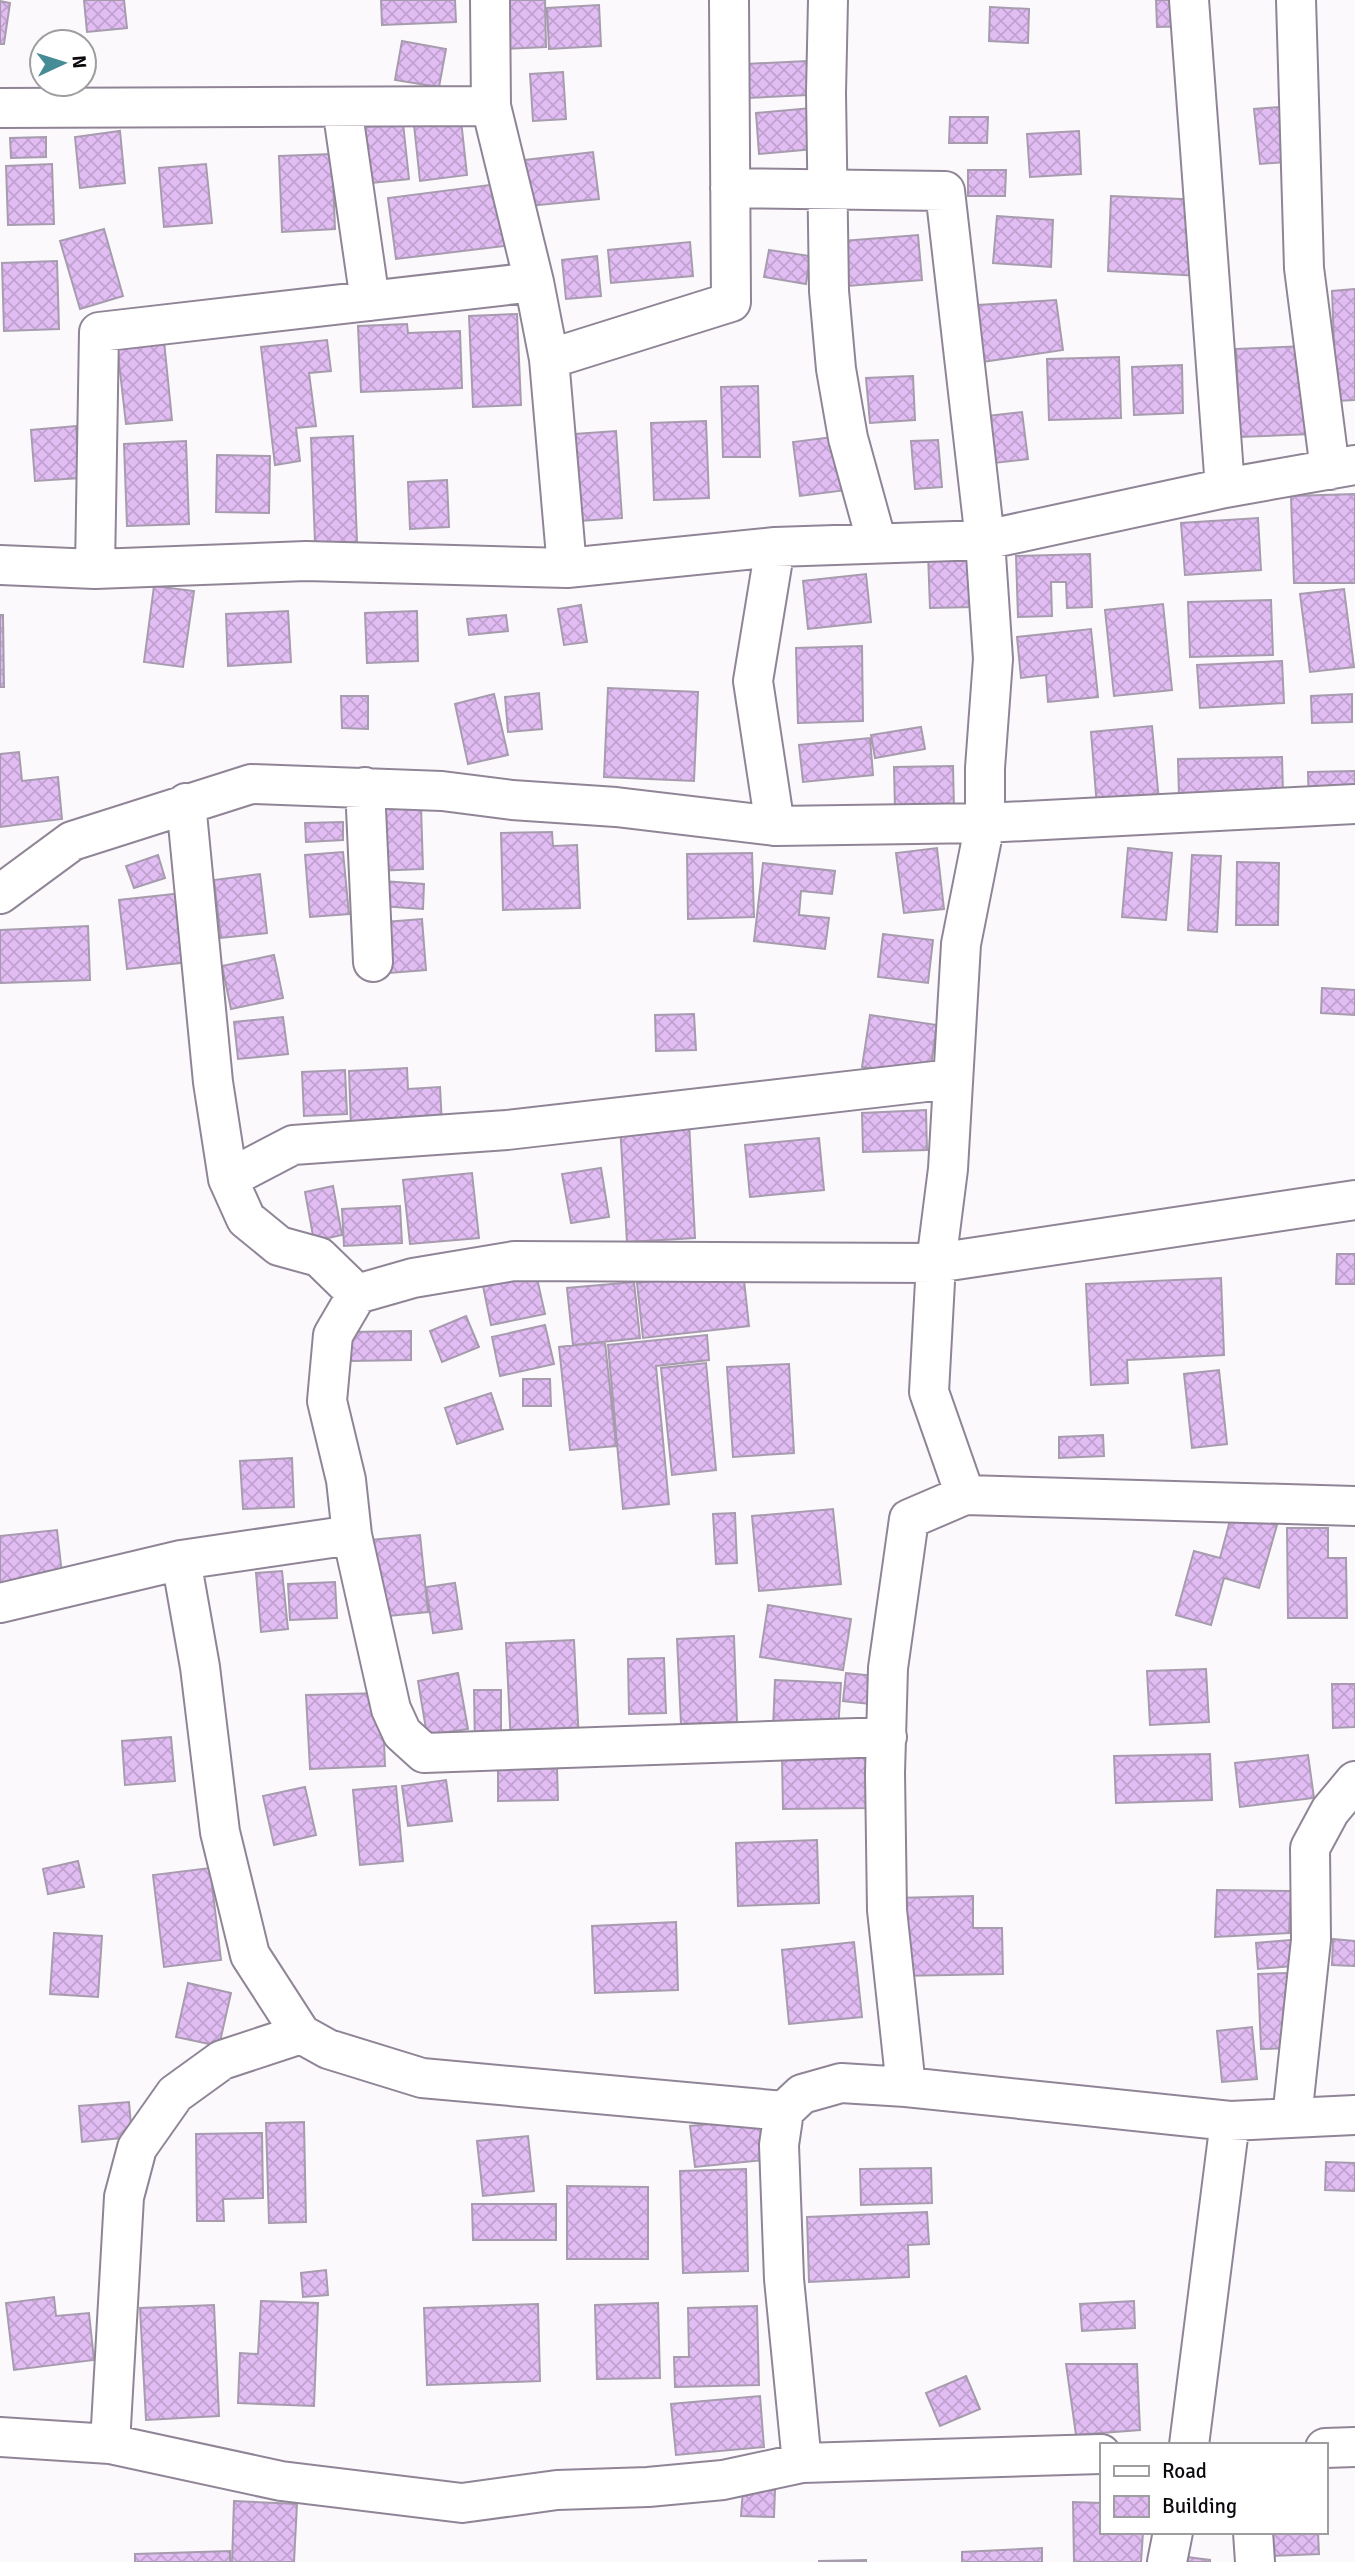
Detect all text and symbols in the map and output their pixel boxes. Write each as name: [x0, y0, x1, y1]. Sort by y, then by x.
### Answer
north arrow: [28, 28, 98, 98]
text: N: [67, 54, 91, 69]
legend: [1100, 2443, 1327, 2534]
text: Road: [1162, 2458, 1207, 2484]
text: Building: [1162, 2493, 1237, 2519]

